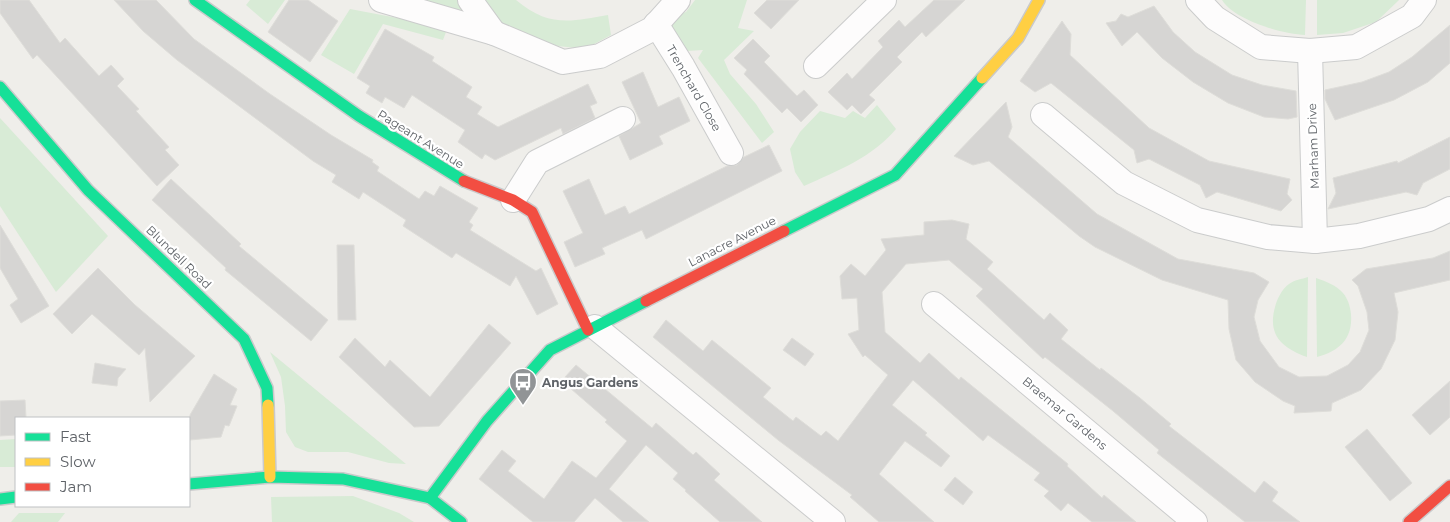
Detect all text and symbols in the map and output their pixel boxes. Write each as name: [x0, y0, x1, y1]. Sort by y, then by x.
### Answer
street label: Trenchard Close: [663, 42, 725, 134]
street label: Marham Drive: [1304, 103, 1322, 189]
street label: Pageant Avenue: [375, 106, 467, 172]
street label: Lanacre Avenue: [686, 212, 778, 270]
street label: Blundell Road: [143, 222, 215, 292]
bus stop icon: Angus Gardens: [508, 367, 538, 406]
street label: Braemar Gardens: [1020, 373, 1110, 453]
place label: Angus Gardens: [541, 375, 639, 390]
legend: [15, 417, 190, 507]
text: Fast: [60, 427, 91, 446]
text: Slow: [60, 452, 96, 471]
text: Jam: [59, 477, 92, 496]

